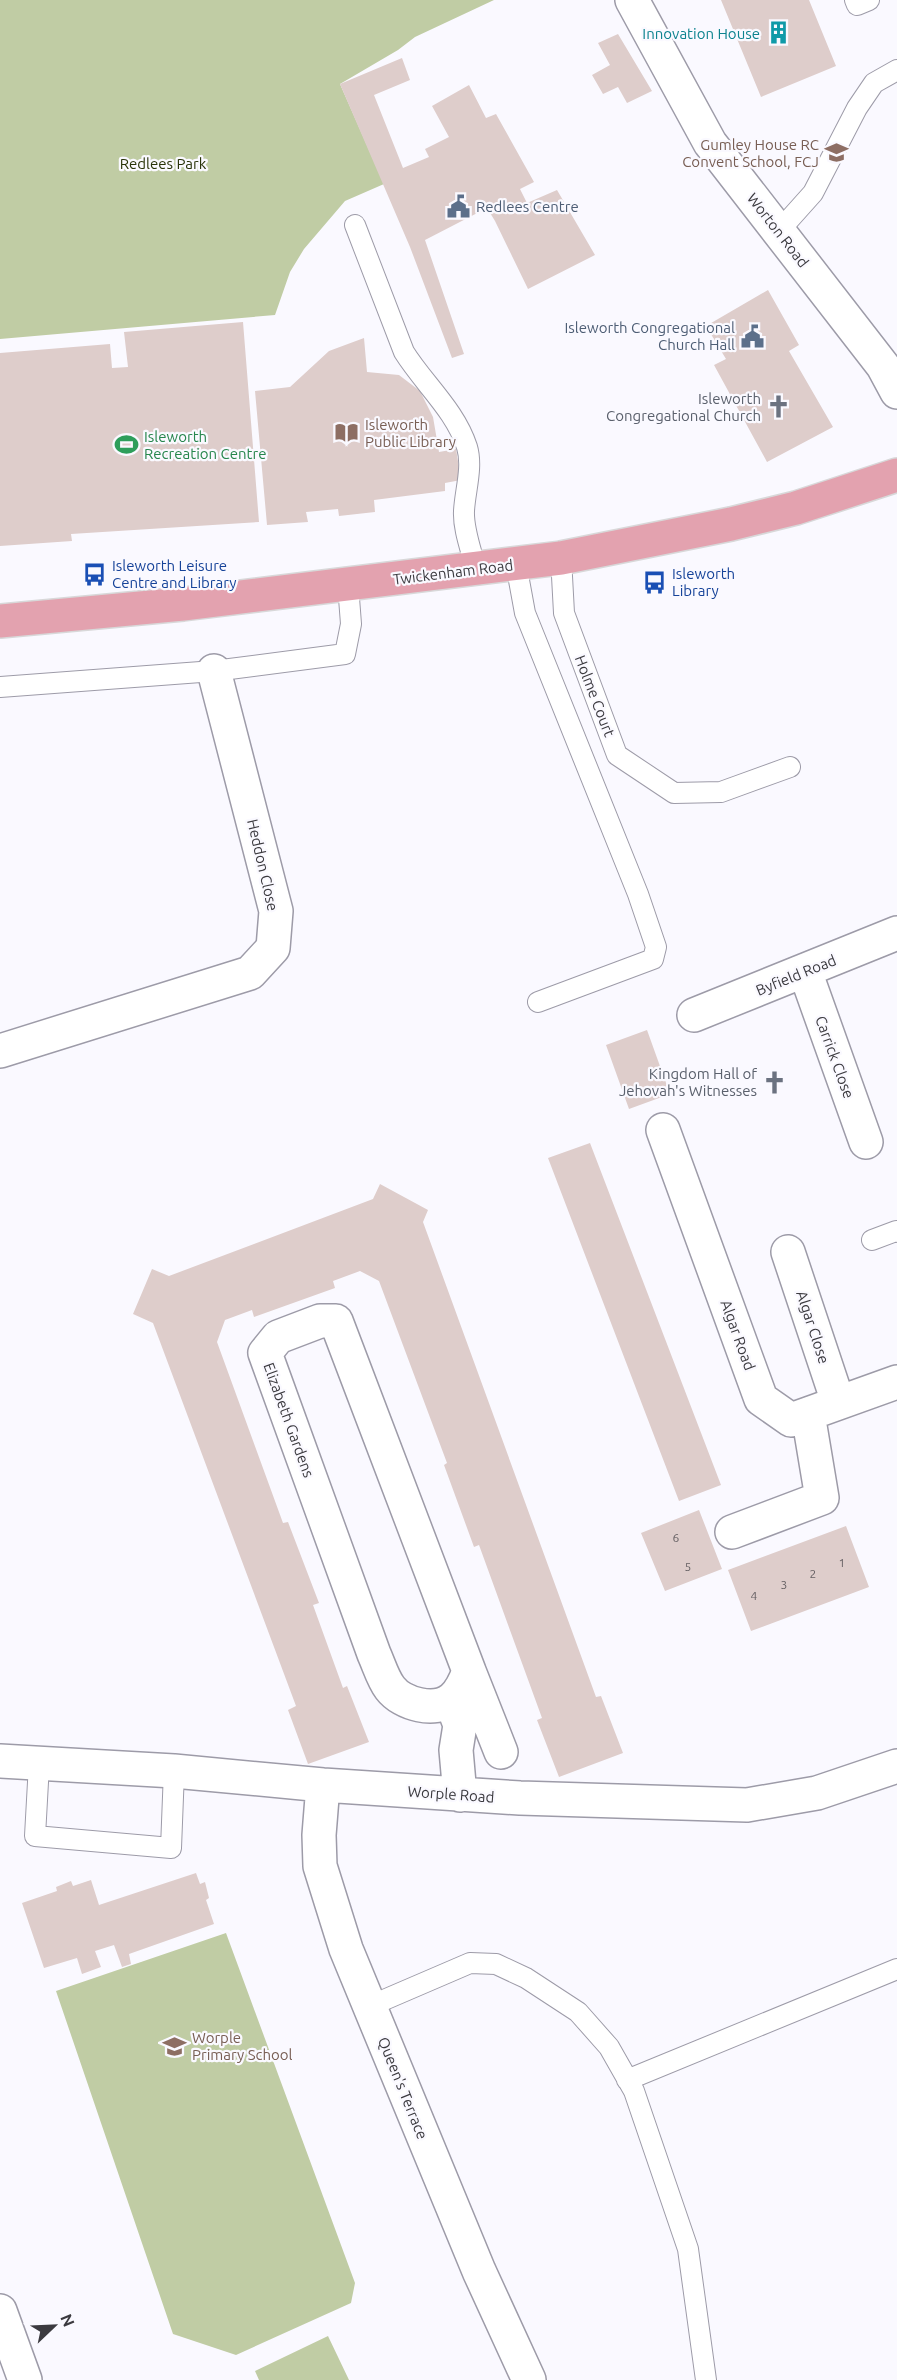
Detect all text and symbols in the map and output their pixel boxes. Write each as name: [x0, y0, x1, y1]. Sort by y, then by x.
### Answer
building icon: Innovation House: [765, 20, 791, 46]
place label: Innovation House: [642, 25, 760, 42]
place label: Gumley House RC Convent School, FCJ: [682, 136, 819, 170]
school or university icon: Gumley House RC Convent School, FCJ: [824, 140, 850, 166]
park label: Redlees Park: [120, 155, 207, 172]
street label: Worton Road: [744, 190, 812, 270]
public building icon: Redlees Centre: [445, 193, 471, 219]
place label: Redlees Centre: [476, 198, 579, 215]
place label: Isleworth Congregational Church Hall: [565, 319, 735, 353]
public building icon: Isleworth Congregational Church Hall: [740, 323, 766, 349]
place label: Isleworth Congregational Church: [606, 390, 761, 424]
church icon: Isleworth Congregational Church: [766, 394, 792, 420]
place label: Isleworth Public Library: [365, 416, 456, 450]
library icon: Isleworth Public Library: [334, 420, 360, 446]
place label: Isleworth Recreation Centre: [144, 428, 266, 462]
sports icon: Isleworth Recreation Centre: [113, 432, 139, 458]
street label: Twickenham Road: [392, 556, 514, 588]
place label: Isleworth Leisure Centre and Library: [112, 557, 236, 591]
bus stop icon: Isleworth Leisure Centre and Library: [81, 561, 107, 587]
place label: Isleworth Library: [672, 565, 735, 599]
bus stop icon: Isleworth Library: [641, 569, 667, 595]
street label: Holme Court: [572, 653, 618, 739]
street label: Heddon Close: [244, 817, 282, 913]
street label: Byfield Road: [753, 951, 839, 999]
street label: Carrick Close: [812, 1013, 858, 1101]
place label: Kingdom Hall of Jehovah's Witnesses: [619, 1065, 757, 1099]
church icon: Kingdom Hall of Jehovah's Witnesses: [762, 1069, 788, 1095]
street label: Algar Close: [793, 1288, 833, 1366]
street label: Algar Road: [717, 1297, 759, 1373]
street label: Elizabeth Gardens: [260, 1360, 318, 1480]
house number: 6: [673, 1531, 680, 1544]
house number: 1: [839, 1556, 845, 1569]
house number: 5: [685, 1560, 691, 1573]
house number: 2: [810, 1567, 816, 1580]
house number: 3: [781, 1578, 787, 1591]
house number: 4: [751, 1589, 758, 1602]
street label: Worple Road: [407, 1782, 495, 1806]
place label: Worple Primary School: [192, 2029, 293, 2063]
school or university icon: Worple Primary School: [161, 2033, 187, 2059]
street label: Queen's Terrace: [375, 2034, 431, 2142]
north arrow: [24, 2296, 84, 2356]
text: N: [57, 2311, 78, 2329]

